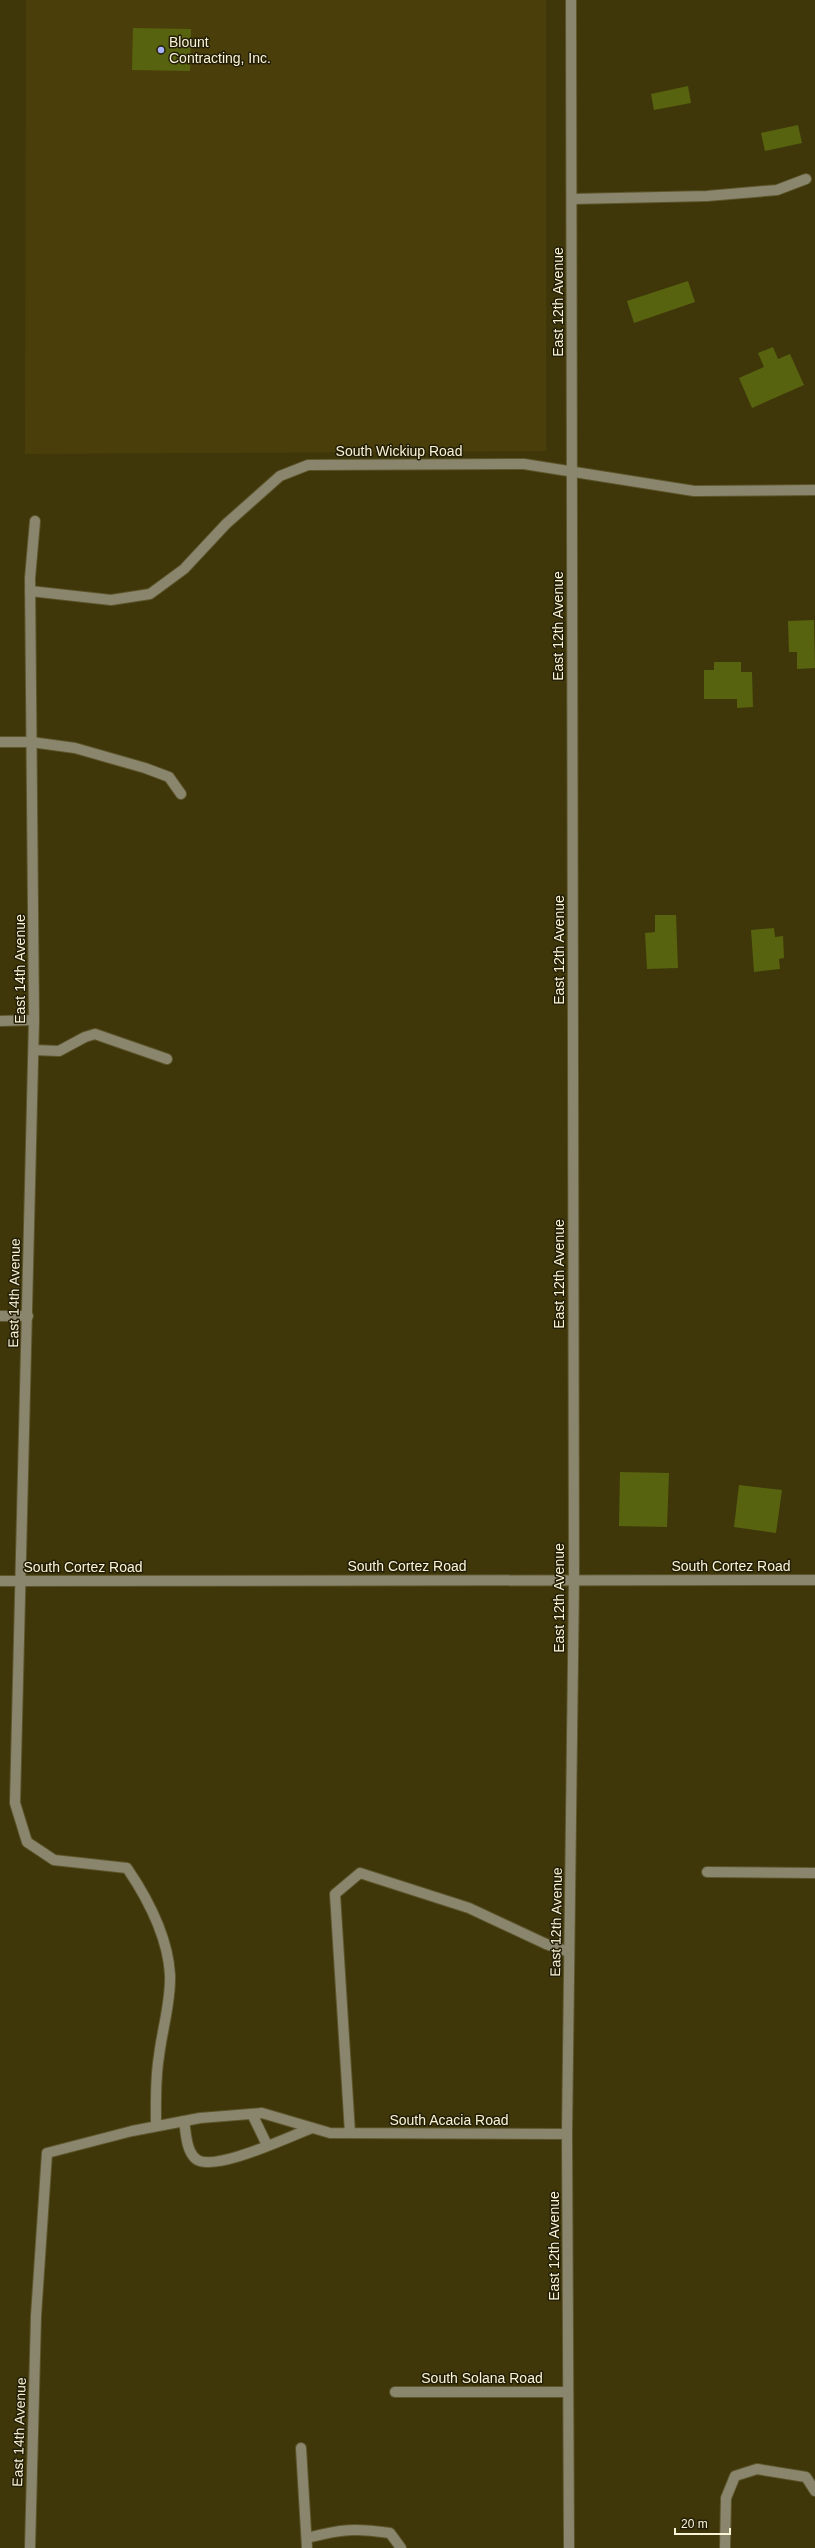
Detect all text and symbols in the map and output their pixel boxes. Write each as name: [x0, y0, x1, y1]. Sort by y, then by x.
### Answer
place label: Blount Contracting, Inc.: [169, 34, 271, 66]
marker: Blount Contracting, Inc.: [156, 45, 166, 55]
street label: East 12th Avenue: [550, 247, 566, 357]
street label: South Wickiup Road: [336, 443, 462, 459]
street label: East 12th Avenue: [550, 571, 566, 681]
street label: East 12th Avenue: [551, 895, 567, 1005]
street label: East 14th Avenue: [12, 914, 28, 1024]
street label: East 12th Avenue: [551, 1219, 567, 1329]
street label: East 14th Avenue: [5, 1238, 23, 1348]
street label: East 12th Avenue: [551, 1543, 567, 1653]
street label: South Cortez Road: [347, 1558, 467, 1574]
street label: South Cortez Road: [671, 1558, 791, 1574]
street label: South Cortez Road: [23, 1559, 143, 1575]
street label: East 12th Avenue: [547, 1867, 565, 1977]
street label: South Acacia Road: [389, 2112, 509, 2128]
street label: East 12th Avenue: [546, 2191, 562, 2301]
street label: South Solana Road: [421, 2370, 543, 2386]
street label: East 14th Avenue: [9, 2377, 29, 2487]
scale bar: [675, 2510, 730, 2536]
text: 20 m: [681, 2517, 708, 2531]

